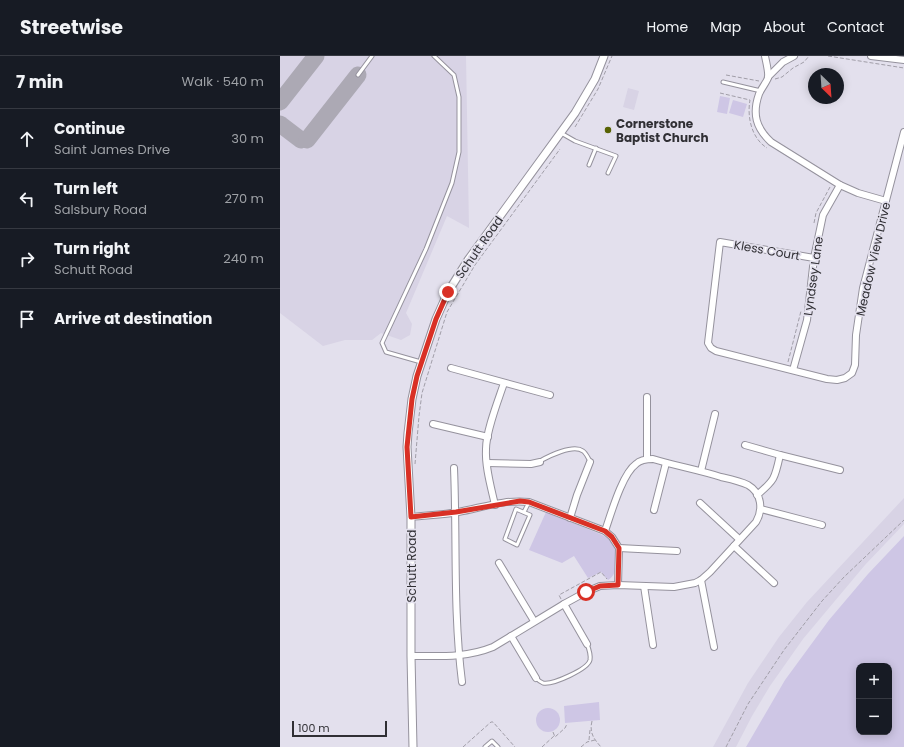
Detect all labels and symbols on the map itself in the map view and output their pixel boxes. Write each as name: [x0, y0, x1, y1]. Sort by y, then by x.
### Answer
north arrow: [808, 68, 844, 104]
place label: Cornerstone Baptist Church: [616, 115, 709, 146]
marker: Cornerstone Baptist Church: [603, 125, 613, 135]
street label: Meadow View Drive: [852, 200, 894, 318]
street label: Schutt Road: [451, 212, 507, 282]
street label: Lyndsey Lane: [799, 235, 827, 317]
street label: Kless Court: [733, 236, 801, 264]
route end: [439, 283, 457, 301]
street label: Schutt Road: [403, 530, 420, 602]
route start: [577, 583, 595, 601]
scale bar: [292, 719, 387, 738]

